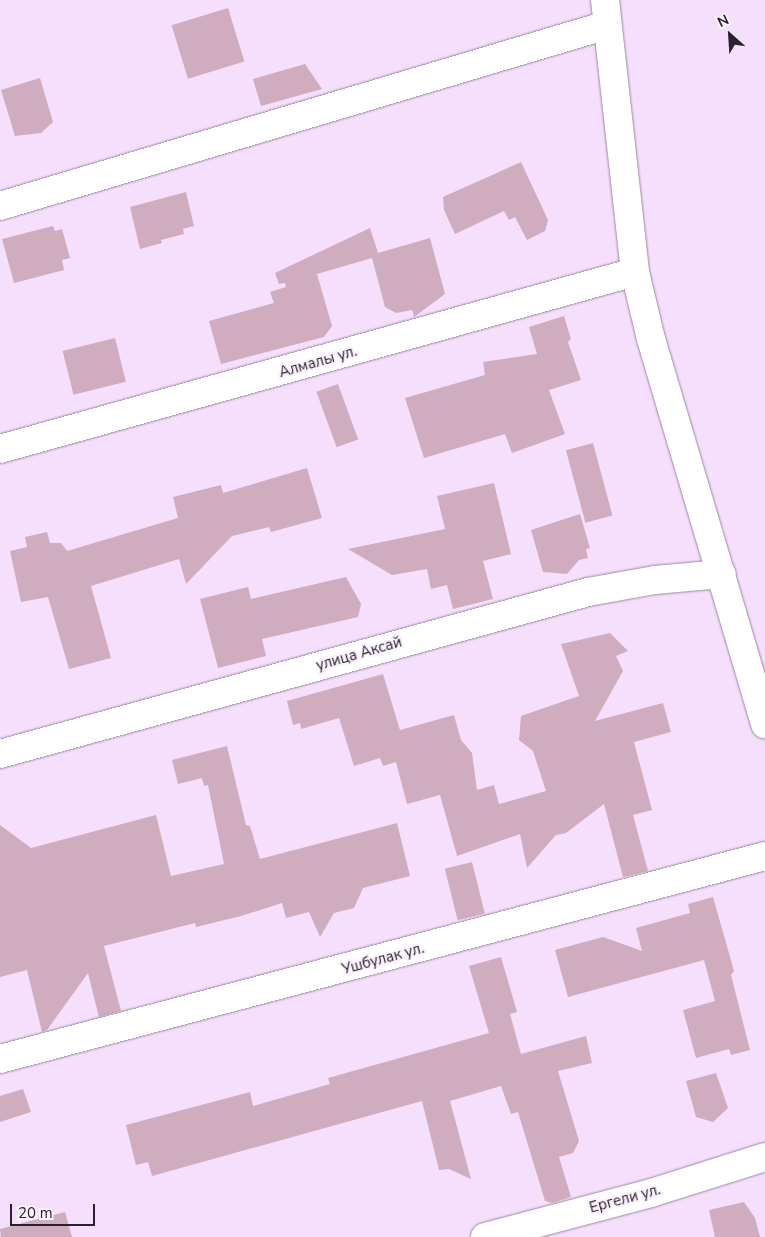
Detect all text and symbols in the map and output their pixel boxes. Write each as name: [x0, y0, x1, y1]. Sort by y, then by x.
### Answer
north arrow: [705, 10, 755, 60]
text: N: [714, 10, 732, 32]
street label: Алмалы ул.: [277, 342, 359, 382]
street label: улица Аксай: [314, 633, 404, 675]
street label: Ушбулак ул.: [340, 939, 426, 979]
street label: Ергели ул.: [587, 1181, 663, 1217]
scale bar: [12, 1194, 98, 1226]
text: 20 m: [18, 1203, 53, 1223]

